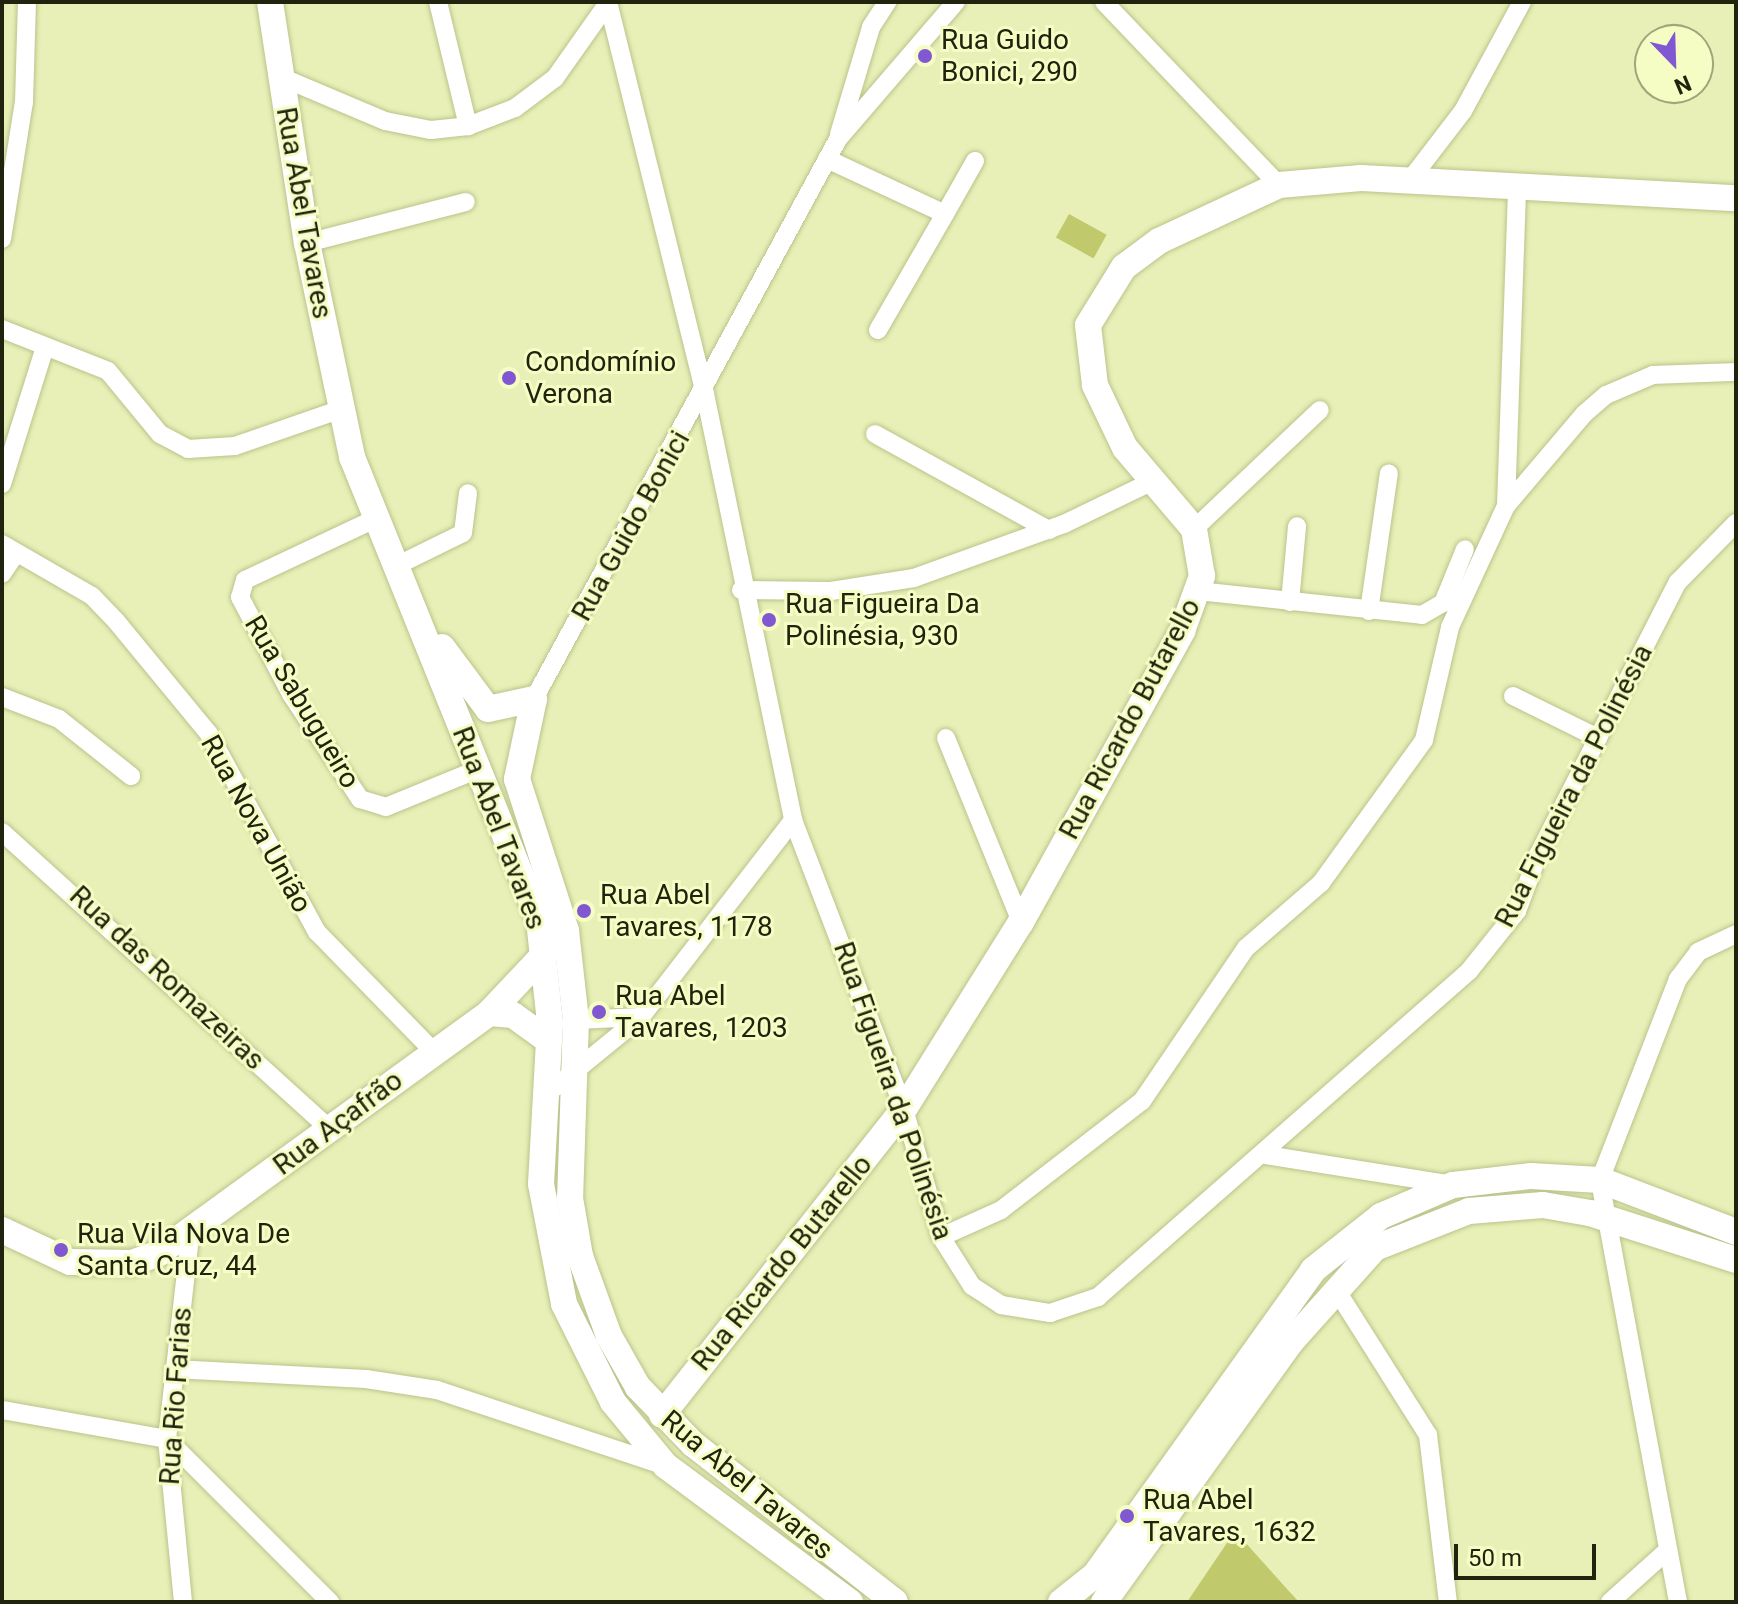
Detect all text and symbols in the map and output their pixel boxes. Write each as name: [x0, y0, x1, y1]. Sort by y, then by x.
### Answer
place label: Rua Guido Bonici, 290: [941, 23, 1078, 89]
north arrow: [1634, 24, 1714, 104]
marker: Rua Guido Bonici, 290: [916, 47, 934, 65]
text: N: [1671, 70, 1695, 99]
street label: Rua Abel Tavares: [269, 104, 339, 322]
place label: Condomínio Verona: [525, 345, 676, 411]
marker: Condomínio Verona: [500, 369, 518, 387]
street label: Rua Guido Bonici: [565, 425, 697, 627]
place label: Rua Figueira Da Polinésia, 930: [785, 587, 980, 653]
street label: Rua Ricardo Butarello: [1052, 593, 1208, 845]
street label: Rua Sabugueiro: [237, 609, 367, 795]
marker: Rua Figueira Da Polinésia, 930: [760, 611, 778, 629]
street label: Rua Figueira da Polinésia: [1488, 639, 1660, 933]
street label: Rua Abel Tavares: [445, 722, 553, 934]
street label: Rua Nova União: [193, 729, 319, 919]
place label: Rua Abel Tavares, 1178: [600, 878, 773, 944]
street label: Rua das Romazeiras: [63, 879, 271, 1077]
marker: Rua Abel Tavares, 1178: [575, 902, 593, 920]
street label: Rua Figueira da Polinésia: [826, 938, 960, 1244]
place label: Rua Abel Tavares, 1203: [615, 979, 788, 1045]
marker: Rua Abel Tavares, 1203: [590, 1003, 608, 1021]
street label: Rua Açafrão: [267, 1064, 409, 1182]
street label: Rua Ricardo Butarello: [685, 1148, 879, 1378]
place label: Rua Vila Nova De Santa Cruz, 44: [77, 1217, 290, 1283]
marker: Rua Vila Nova De Santa Cruz, 44: [52, 1241, 70, 1259]
street label: Rua Rio Farias: [153, 1306, 199, 1486]
street label: Rua Abel Tavares: [654, 1403, 840, 1567]
place label: Rua Abel Tavares, 1632: [1143, 1483, 1316, 1549]
marker: Rua Abel Tavares, 1632: [1118, 1507, 1136, 1525]
scale bar: [1458, 1528, 1600, 1578]
text: 50 m: [1468, 1544, 1522, 1572]

